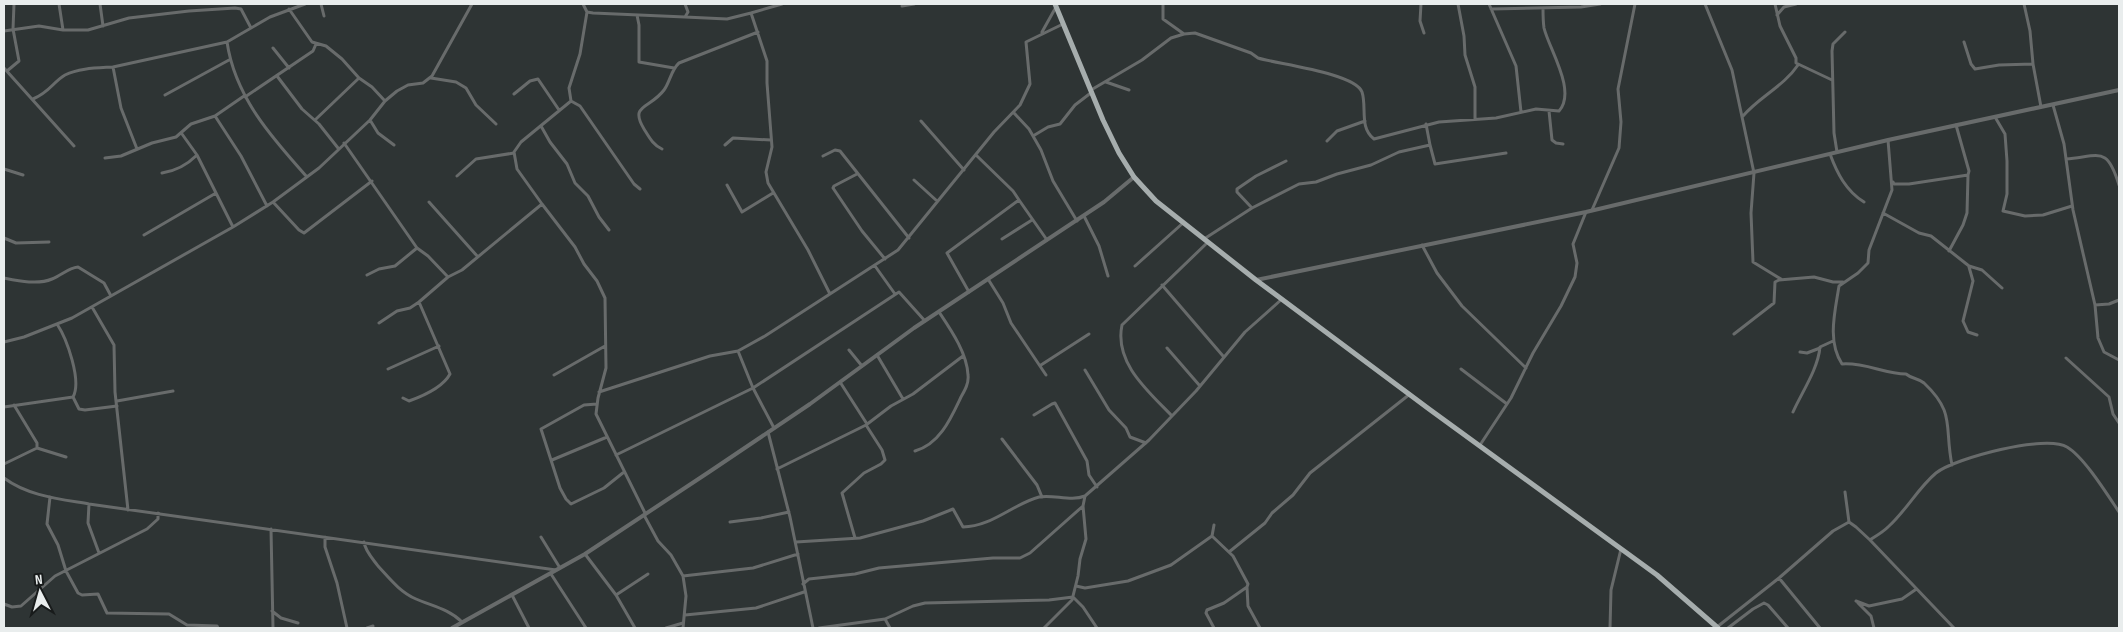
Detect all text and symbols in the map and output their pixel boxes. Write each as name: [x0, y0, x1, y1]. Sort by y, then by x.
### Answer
north arrow: [15, 567, 65, 617]
text: N: [34, 571, 43, 588]

